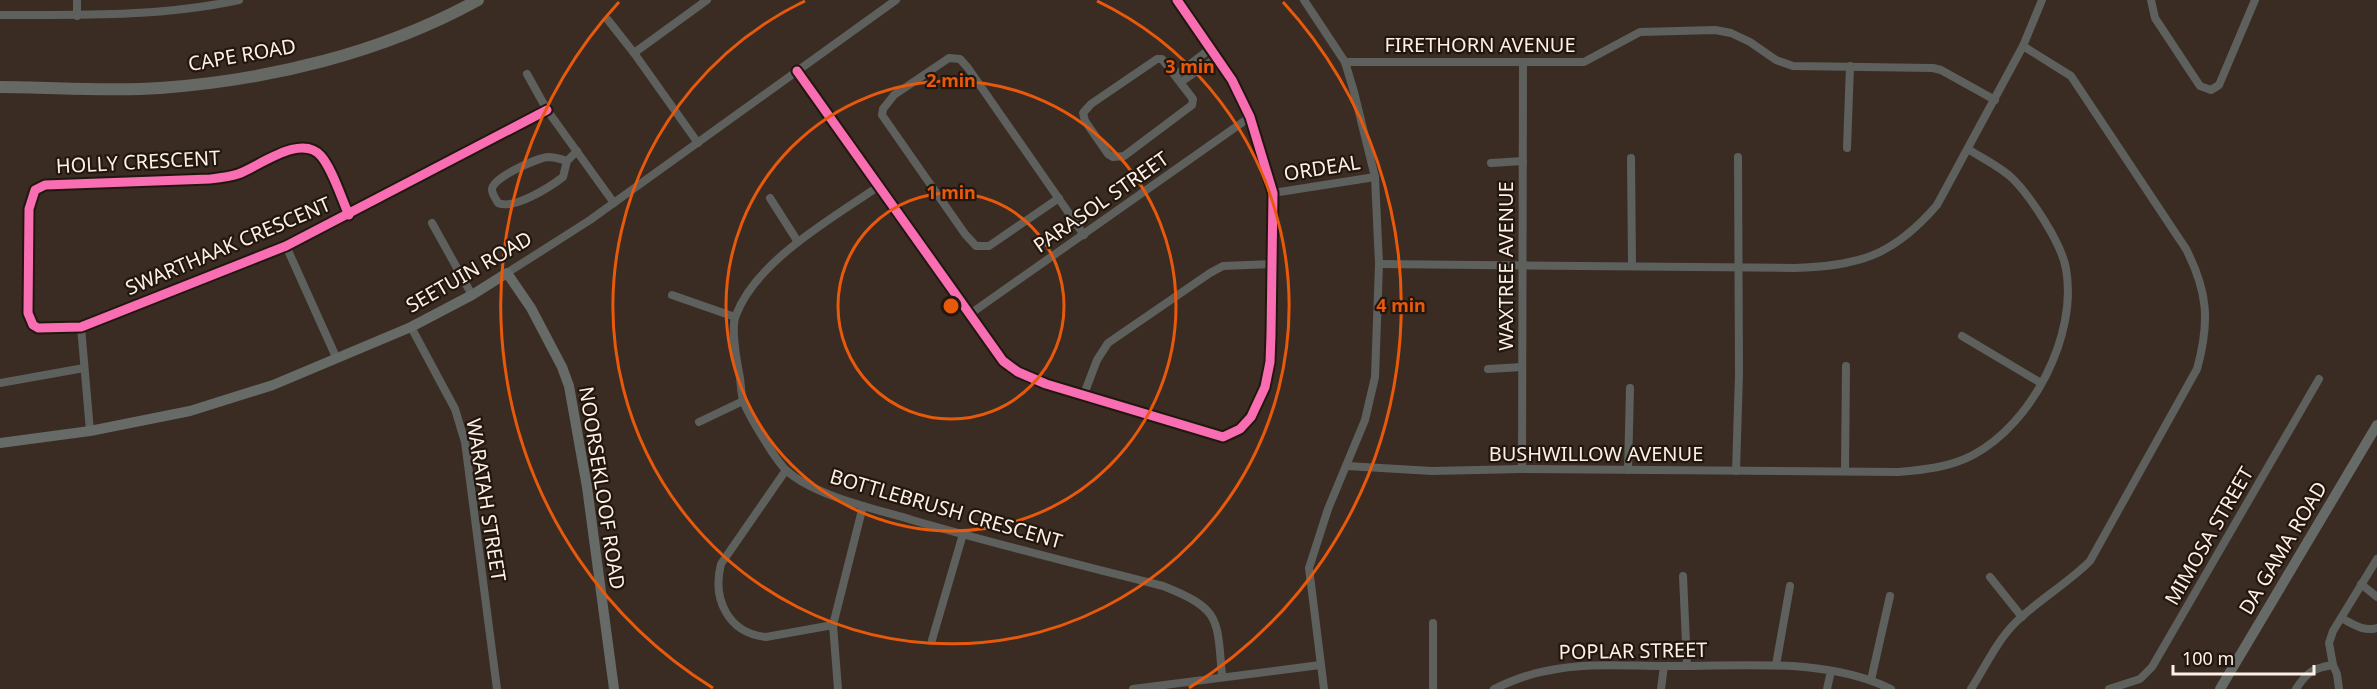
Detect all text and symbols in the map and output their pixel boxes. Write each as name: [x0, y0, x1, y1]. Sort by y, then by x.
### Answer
street label: FIRETHORN AVENUE: [1384, 31, 1576, 58]
street label: CAPE ROAD: [186, 32, 298, 77]
text: 3 min: [1165, 54, 1215, 78]
text: 2 min: [926, 68, 976, 92]
street label: HOLLY CRESCENT: [55, 144, 221, 179]
street label: PARASOL STREET: [1028, 145, 1174, 258]
street label: ORDEAL: [1282, 148, 1362, 187]
text: 1 min: [926, 180, 976, 204]
street label: WAXTREE AVENUE: [1492, 181, 1519, 351]
street label: SWARTHAAK CRESCENT: [121, 190, 334, 301]
street label: SEETUIN ROAD: [401, 225, 537, 319]
text: 4 min: [1376, 293, 1426, 317]
centre of rings: [941, 296, 961, 316]
street label: NOORSEKLOOF ROAD: [573, 384, 632, 591]
street label: WARATAH STREET: [460, 416, 513, 583]
street label: BUSHWILLOW AVENUE: [1489, 440, 1703, 467]
street label: BOTTLEBRUSH CRESCENT: [827, 462, 1065, 555]
street label: MIMOSA STREET: [2158, 462, 2259, 610]
street label: DA GAMA ROAD: [2232, 476, 2333, 619]
street label: POPLAR STREET: [1558, 636, 1708, 665]
scale bar: [2173, 638, 2314, 676]
text: 100 m: [2182, 646, 2234, 670]

